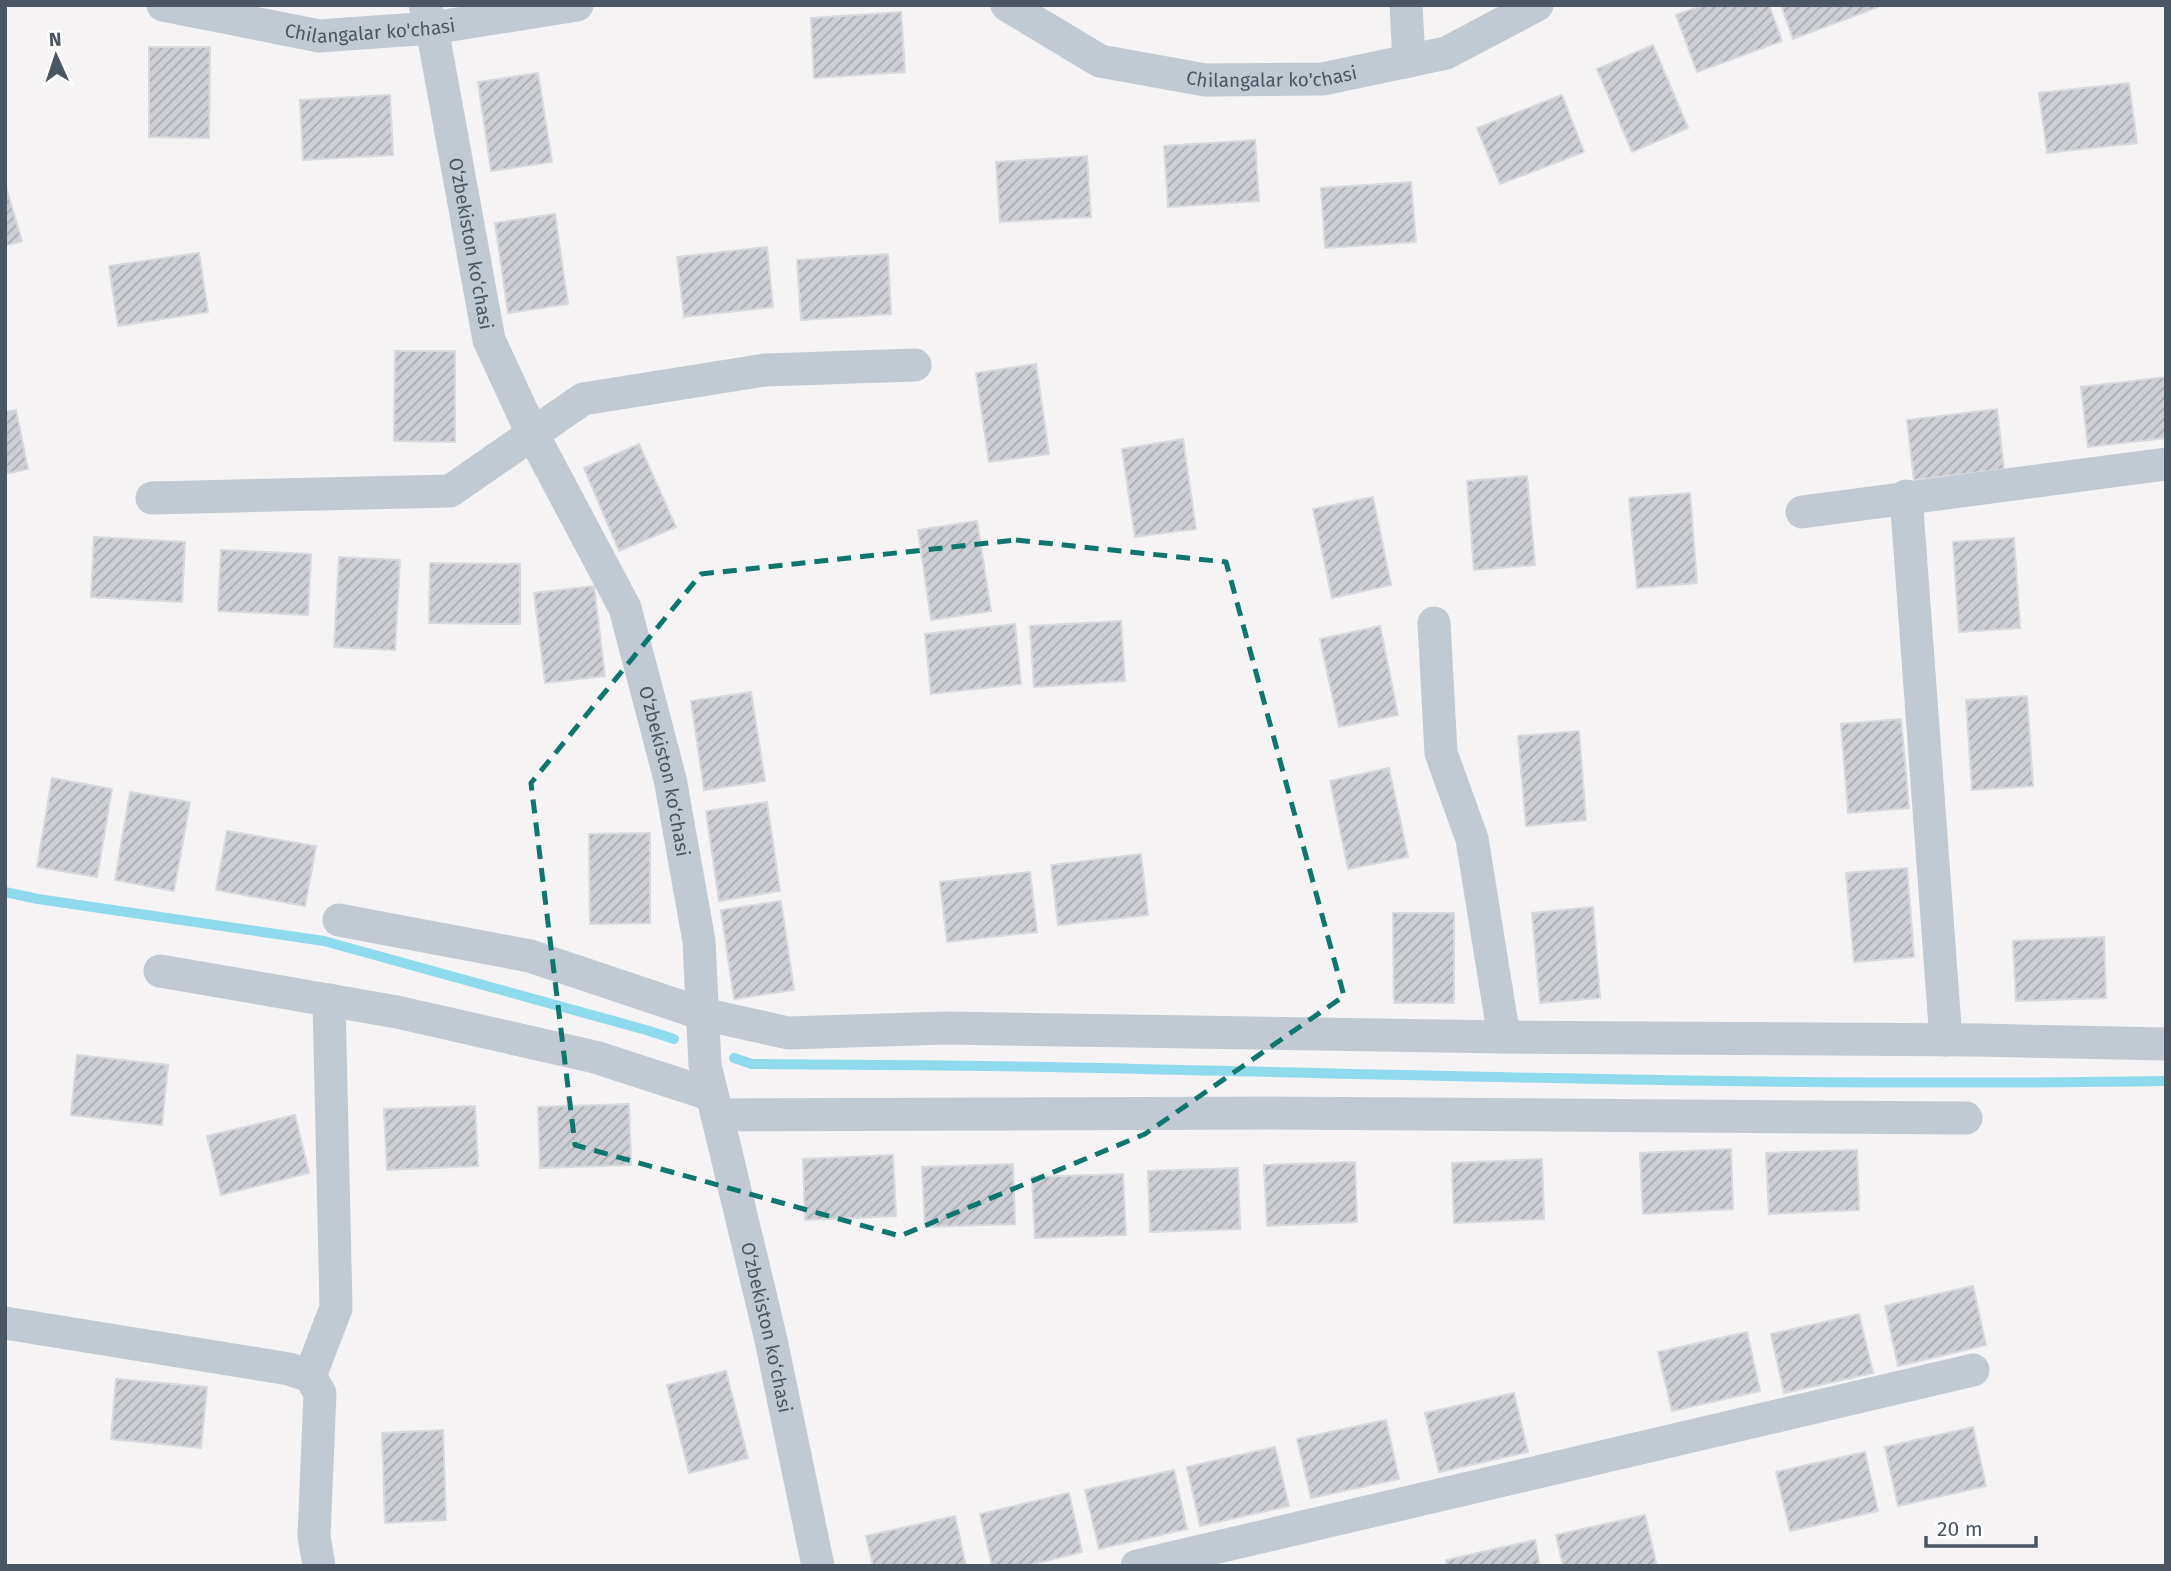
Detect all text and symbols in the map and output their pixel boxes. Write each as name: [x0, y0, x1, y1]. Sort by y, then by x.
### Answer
street label: Chilangalar ko'chasi: [283, 13, 457, 48]
north arrow: [21, 21, 91, 91]
text: N: [48, 28, 62, 51]
street label: Chilangalar ko'chasi: [1185, 61, 1359, 92]
street label: O‘zbekiston ko‘chasi: [444, 156, 498, 331]
street label: O‘zbekiston ko‘chasi: [634, 683, 695, 858]
street label: O‘zbekiston ko‘chasi: [736, 1240, 797, 1415]
scale bar: [1926, 1504, 2036, 1548]
text: 20 m: [1937, 1516, 1983, 1542]

